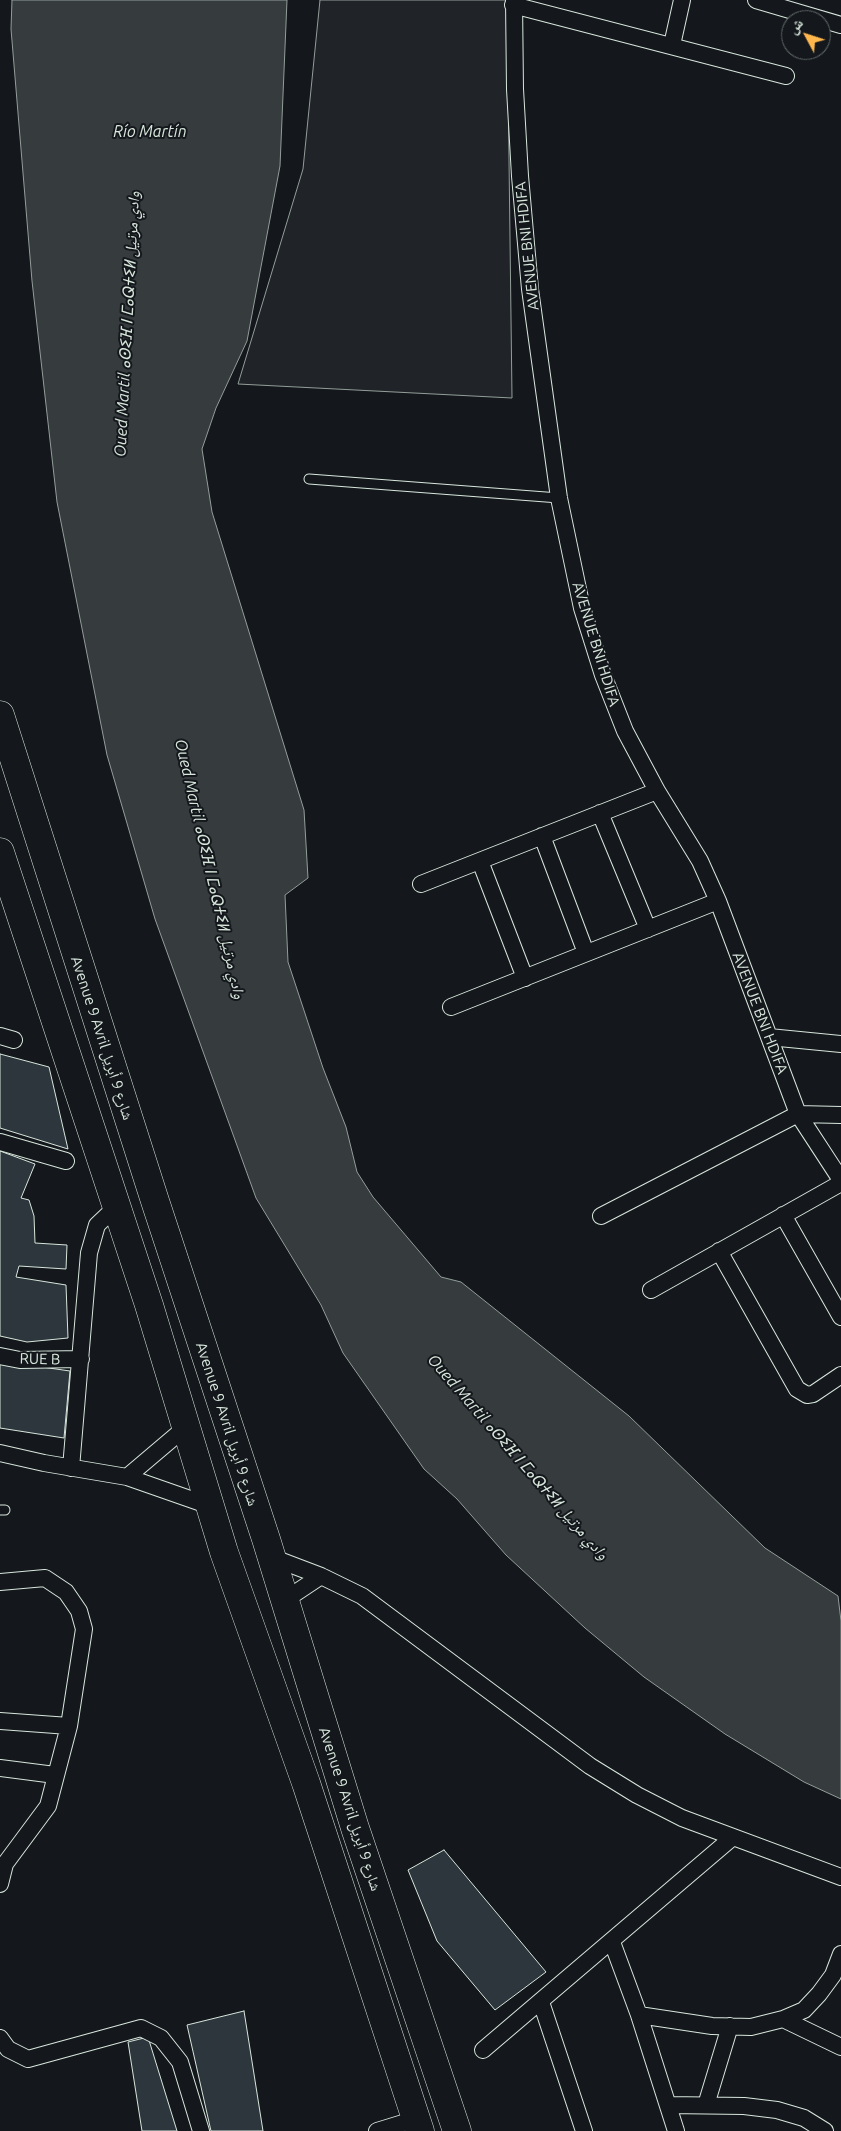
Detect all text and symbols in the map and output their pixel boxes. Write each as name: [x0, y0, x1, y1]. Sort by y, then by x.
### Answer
north arrow: [781, 10, 831, 60]
text: ش: [784, 15, 806, 37]
water label: Río Martín: [113, 122, 187, 142]
street label: AVENUE BNI HDIFA: [511, 181, 543, 311]
water label: Oued Martil ⴰⵙⵉⴼ ⵏ ⵎⴰⵕⵜⵉⵍ وادي مرتيل: [110, 191, 144, 457]
street label: AVENUE BNI HDIFA: [569, 580, 623, 708]
water label: Oued Martil ⴰⵙⵉⴼ ⵏ ⵎⴰⵕⵜⵉⵍ وادي مرتيل: [171, 737, 249, 1001]
street label: AVENUE BNI HDIFA: [728, 949, 792, 1077]
street label: Avenue 9 Avril شارع 9 أبريل: [67, 954, 137, 1122]
street label: Avenue 9 Avril شارع 9 أبريل: [192, 1340, 262, 1508]
street label: RUE B: [19, 1350, 61, 1368]
water label: Oued Martil ⴰⵙⵉⴼ ⵏ ⵎⴰⵕⵜⵉⵍ وادي مرتيل: [423, 1350, 613, 1564]
street label: Avenue 9 Avril شارع 9 أبريل: [315, 1725, 385, 1893]

